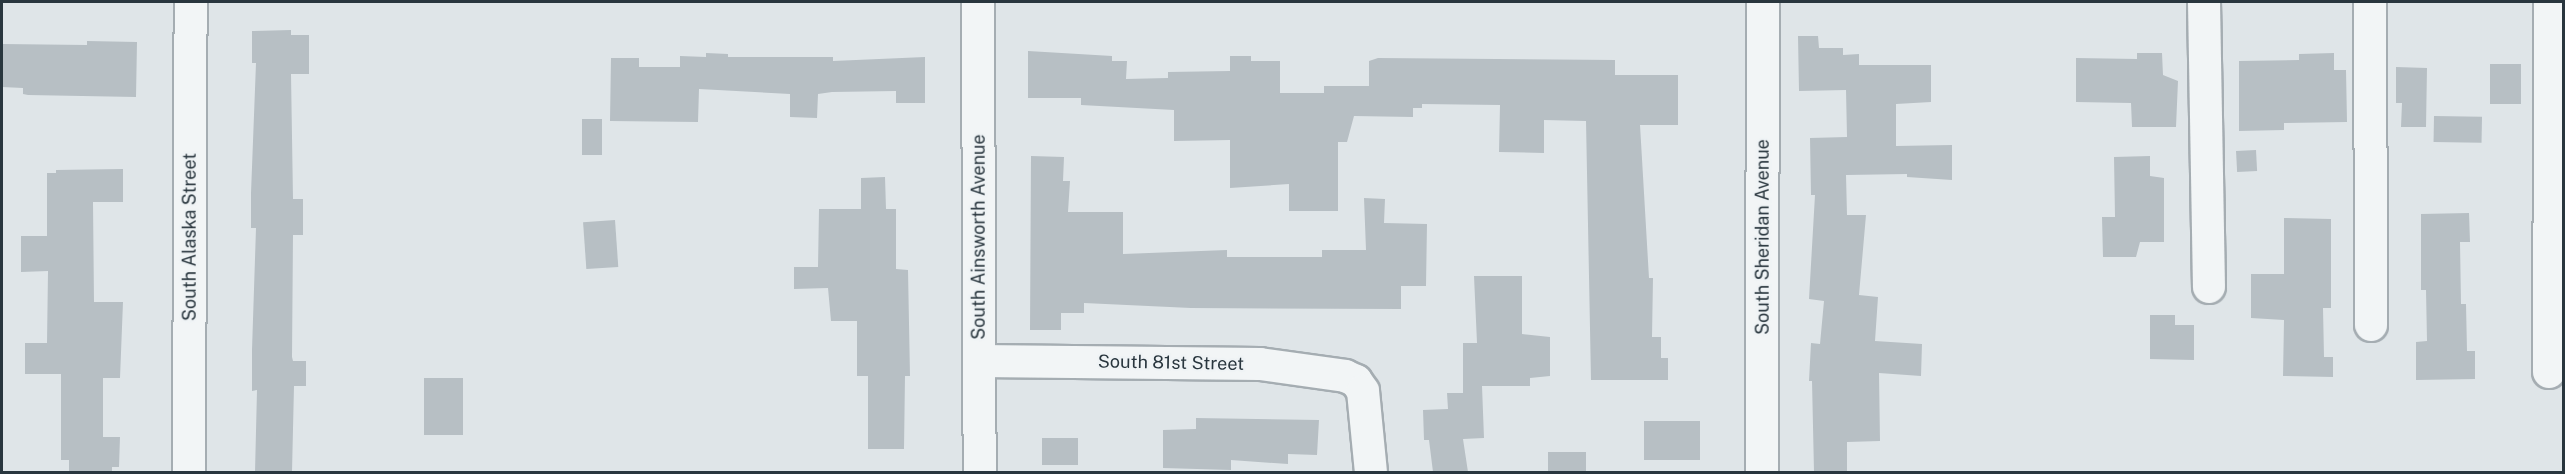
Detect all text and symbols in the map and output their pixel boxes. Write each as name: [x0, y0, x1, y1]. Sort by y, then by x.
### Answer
street label: South Ainsworth Avenue: [968, 134, 990, 340]
street label: South Sheridan Avenue: [1752, 139, 1774, 335]
street label: South Alaska Street: [179, 153, 201, 321]
street label: South 81st Street: [1098, 351, 1244, 375]

